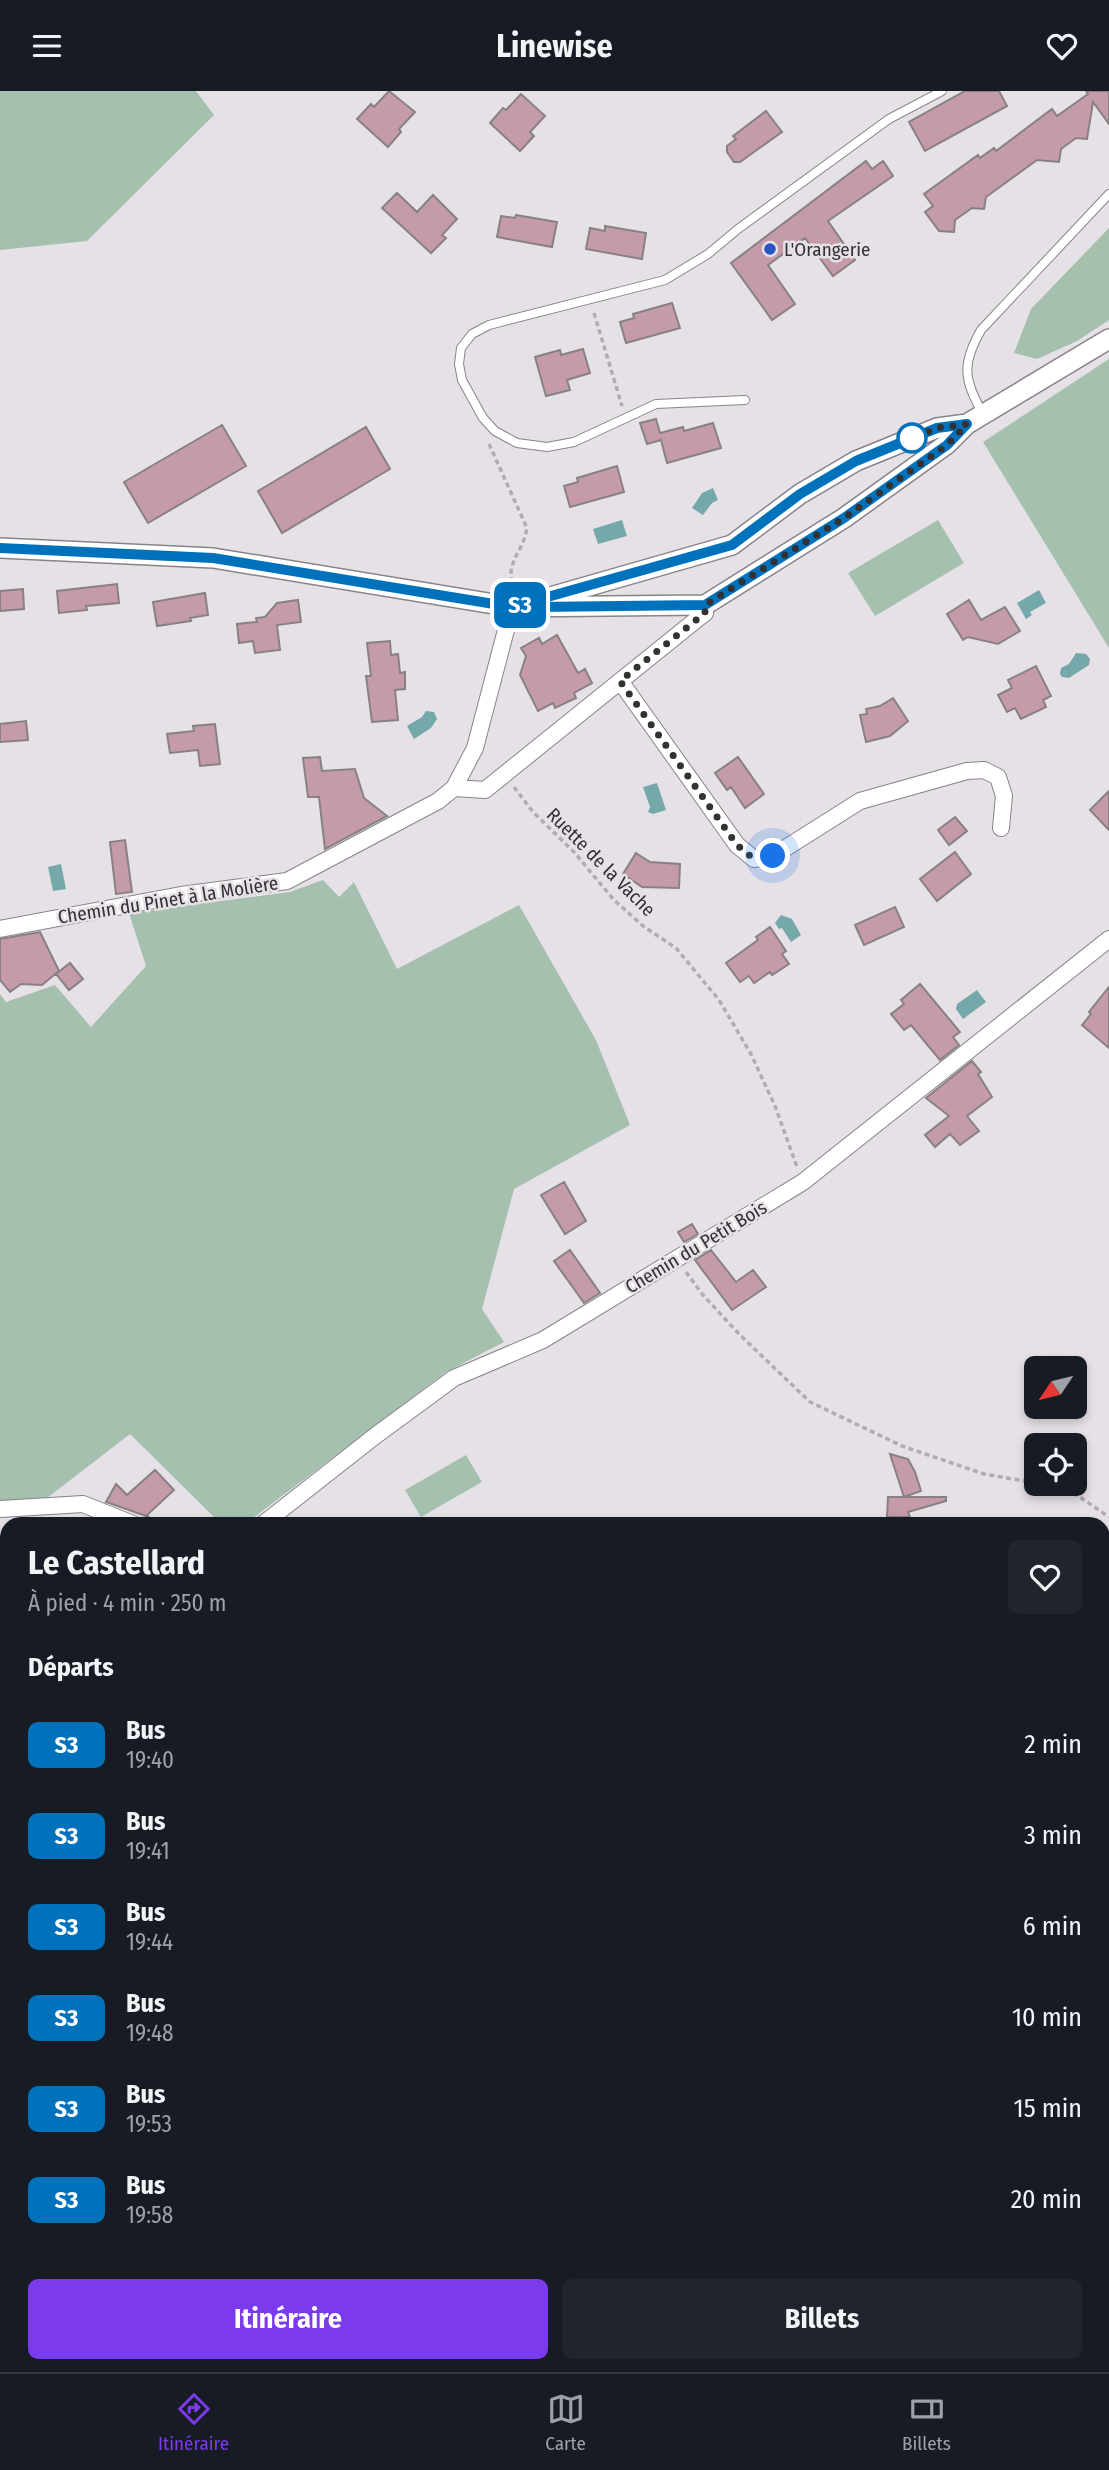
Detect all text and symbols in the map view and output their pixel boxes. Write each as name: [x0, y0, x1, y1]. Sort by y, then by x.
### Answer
icon: menu: [28, 27, 66, 65]
text: Linewise: [496, 27, 613, 65]
icon: heart: [1043, 27, 1081, 65]
place label: L'Orangerie: [784, 238, 870, 261]
marker: L'Orangerie: [762, 241, 778, 257]
unlabelled marker: [897, 423, 927, 453]
line badge: S3: [489, 582, 552, 628]
text: S3: [508, 591, 532, 619]
street label: Ruette de la Vache: [542, 803, 660, 921]
your location: [755, 838, 790, 873]
street label: Chemin du Pinet à la Molière: [56, 871, 280, 929]
street label: Chemin du Petit Bois: [621, 1196, 771, 1298]
north arrow: [1024, 1356, 1087, 1419]
map controls: [1024, 1356, 1087, 1496]
button: locate: [1024, 1433, 1087, 1496]
button: heart: [1008, 1540, 1082, 1614]
text: Le Castellard: [28, 1543, 205, 1583]
text: À pied · 4 min · 250 m: [28, 1589, 227, 1617]
text: Départs: [28, 1652, 114, 1683]
text: Bus: [126, 1715, 165, 1746]
text: 2 min: [1024, 1729, 1082, 1760]
text: S3: [55, 1731, 78, 1759]
text: 19:40: [126, 1746, 174, 1774]
text: Bus: [126, 1806, 165, 1837]
text: 3 min: [1024, 1820, 1082, 1851]
text: S3: [55, 1822, 78, 1850]
text: 19:41: [126, 1837, 170, 1865]
text: Bus: [126, 1897, 165, 1928]
text: 6 min: [1023, 1911, 1082, 1942]
text: S3: [55, 1913, 78, 1941]
text: 19:44: [126, 1928, 173, 1956]
text: Bus: [126, 1988, 165, 2019]
text: 10 min: [1012, 2002, 1082, 2033]
text: S3: [55, 2004, 78, 2032]
text: 19:48: [126, 2019, 174, 2047]
text: Bus: [126, 2079, 165, 2110]
text: 15 min: [1014, 2093, 1082, 2124]
text: S3: [55, 2095, 78, 2123]
text: 19:53: [126, 2110, 172, 2138]
text: Bus: [126, 2170, 165, 2201]
text: 20 min: [1011, 2184, 1082, 2215]
text: S3: [55, 2186, 78, 2214]
text: 19:58: [126, 2201, 173, 2229]
button: Itinéraire: [28, 2279, 548, 2359]
button: Billets: [562, 2279, 1082, 2359]
tab: Itinéraire: [158, 2390, 229, 2455]
tab: Carte: [545, 2390, 586, 2455]
tab: Billets: [902, 2390, 951, 2455]

